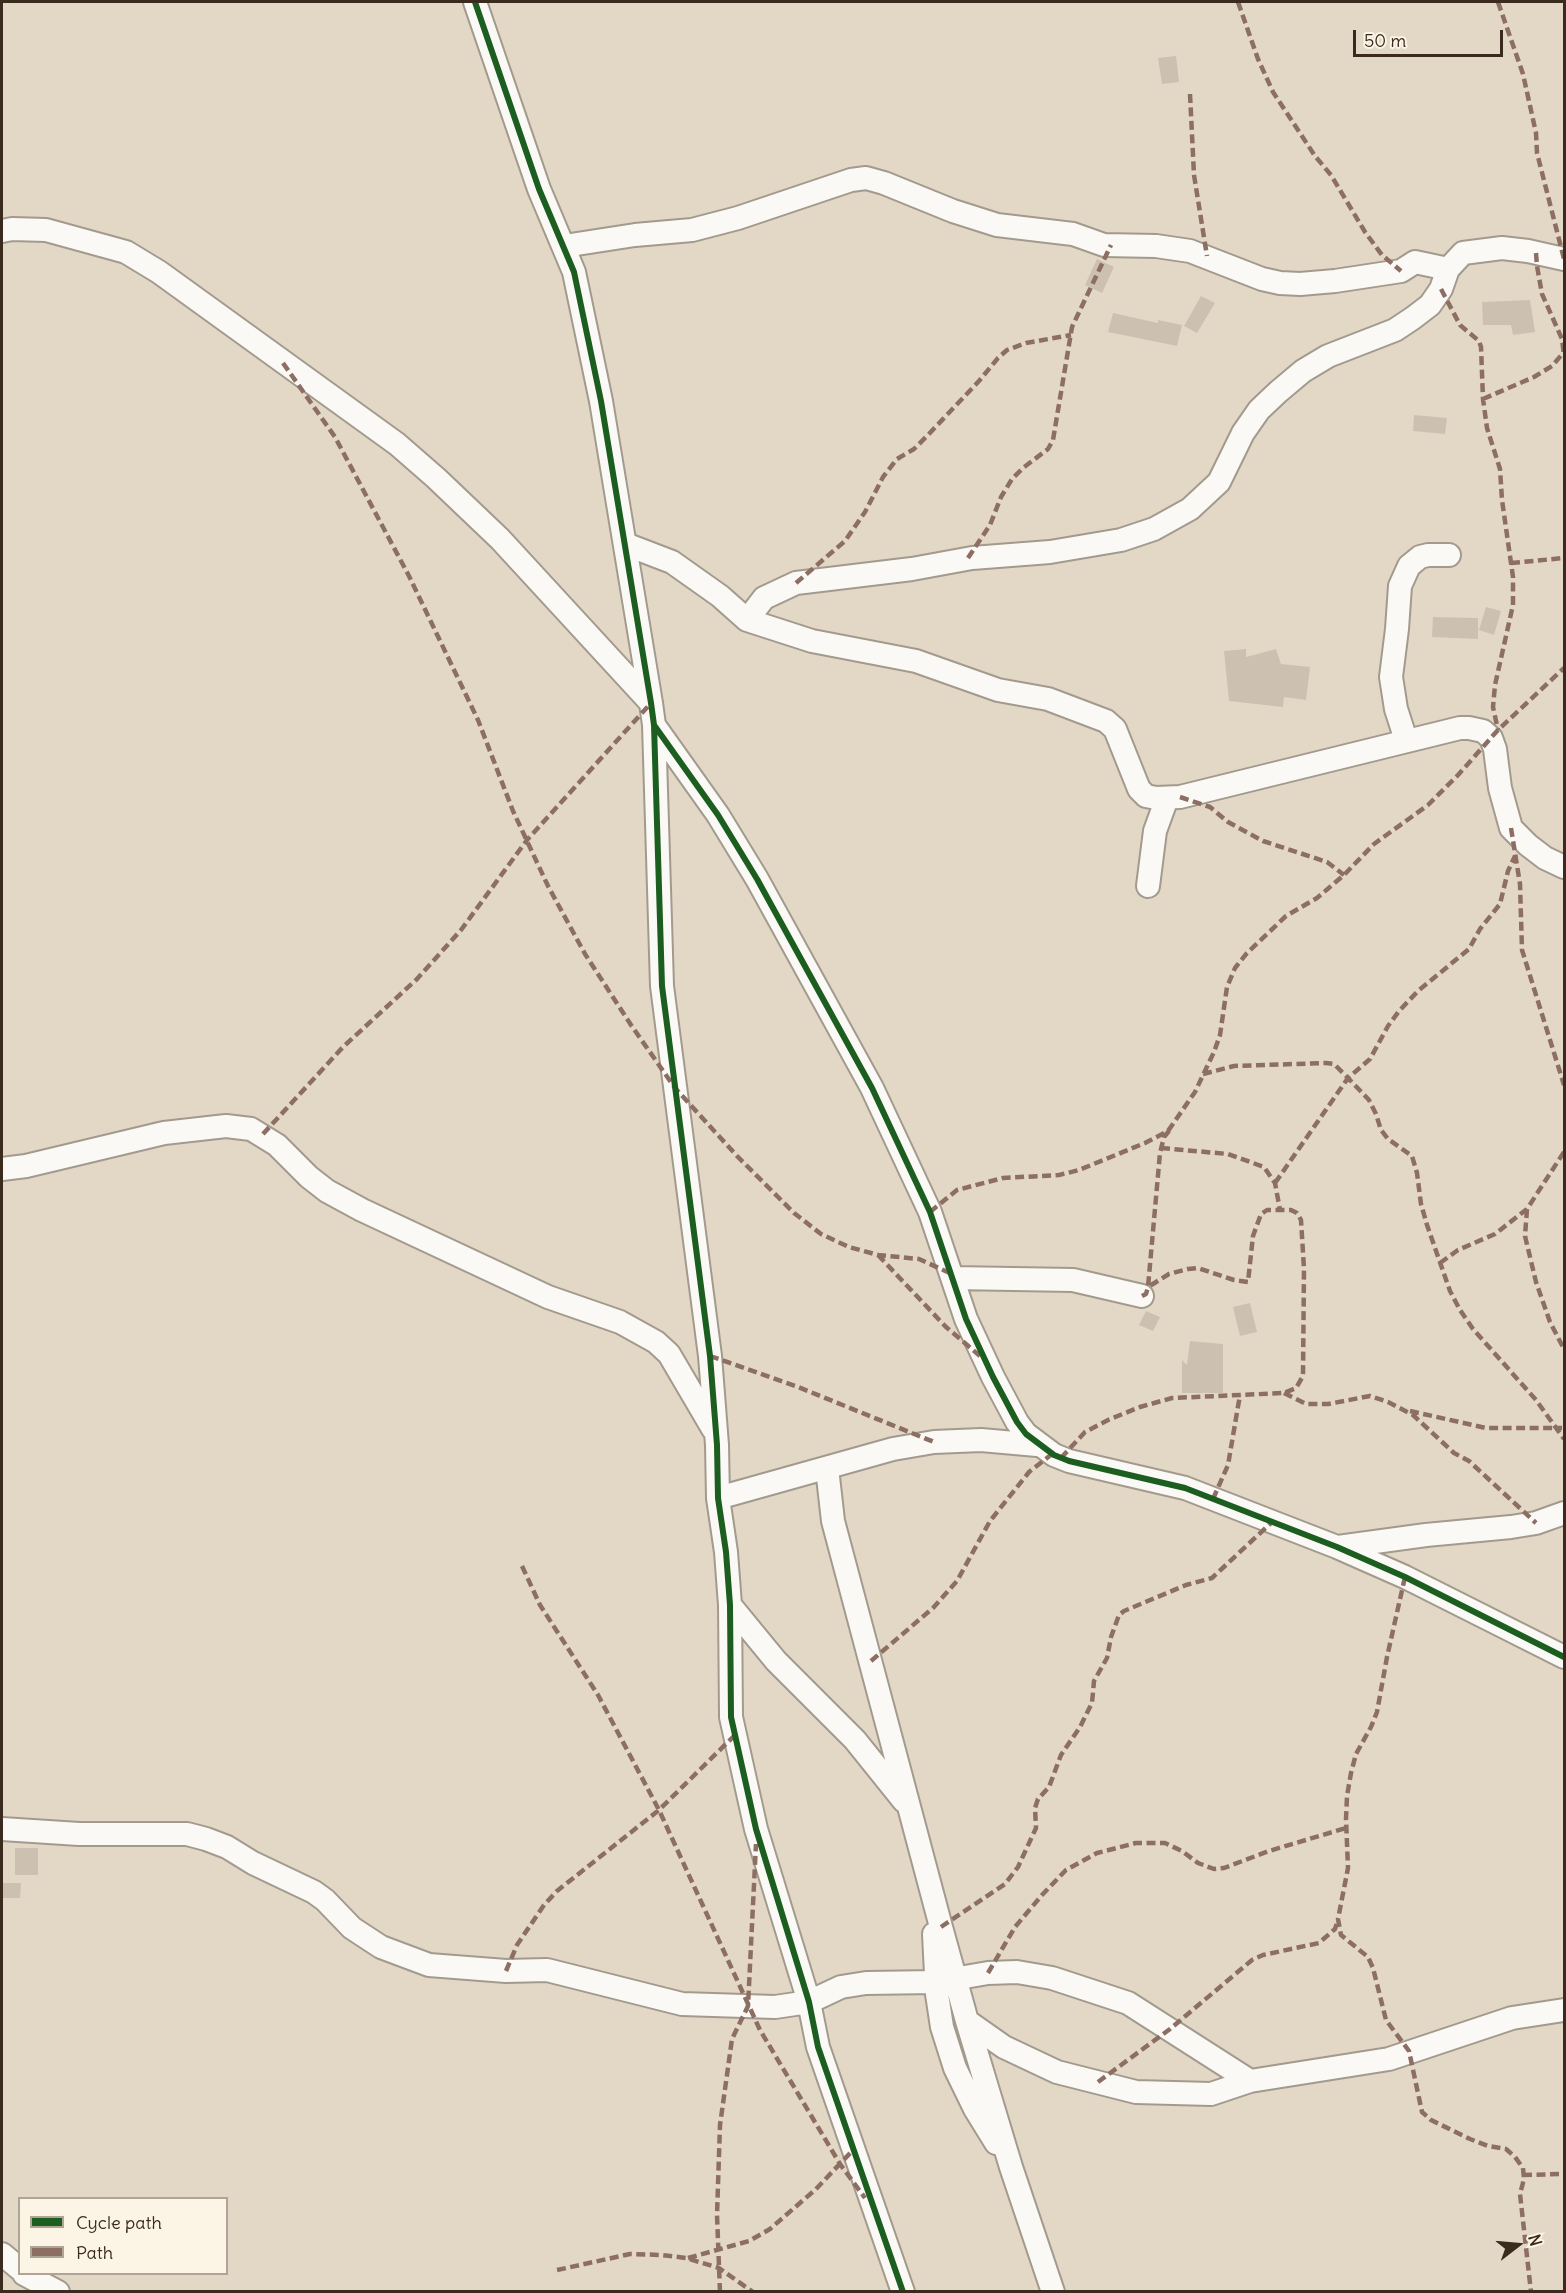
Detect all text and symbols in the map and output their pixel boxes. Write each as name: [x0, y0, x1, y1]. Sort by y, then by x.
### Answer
scale bar: [1356, 18, 1506, 56]
text: 50 m: [1364, 29, 1406, 52]
legend: [18, 2197, 228, 2275]
text: Cycle path: [76, 2211, 162, 2234]
north arrow: [1488, 2215, 1548, 2275]
text: N: [1524, 2232, 1546, 2248]
text: Path: [76, 2241, 113, 2264]

